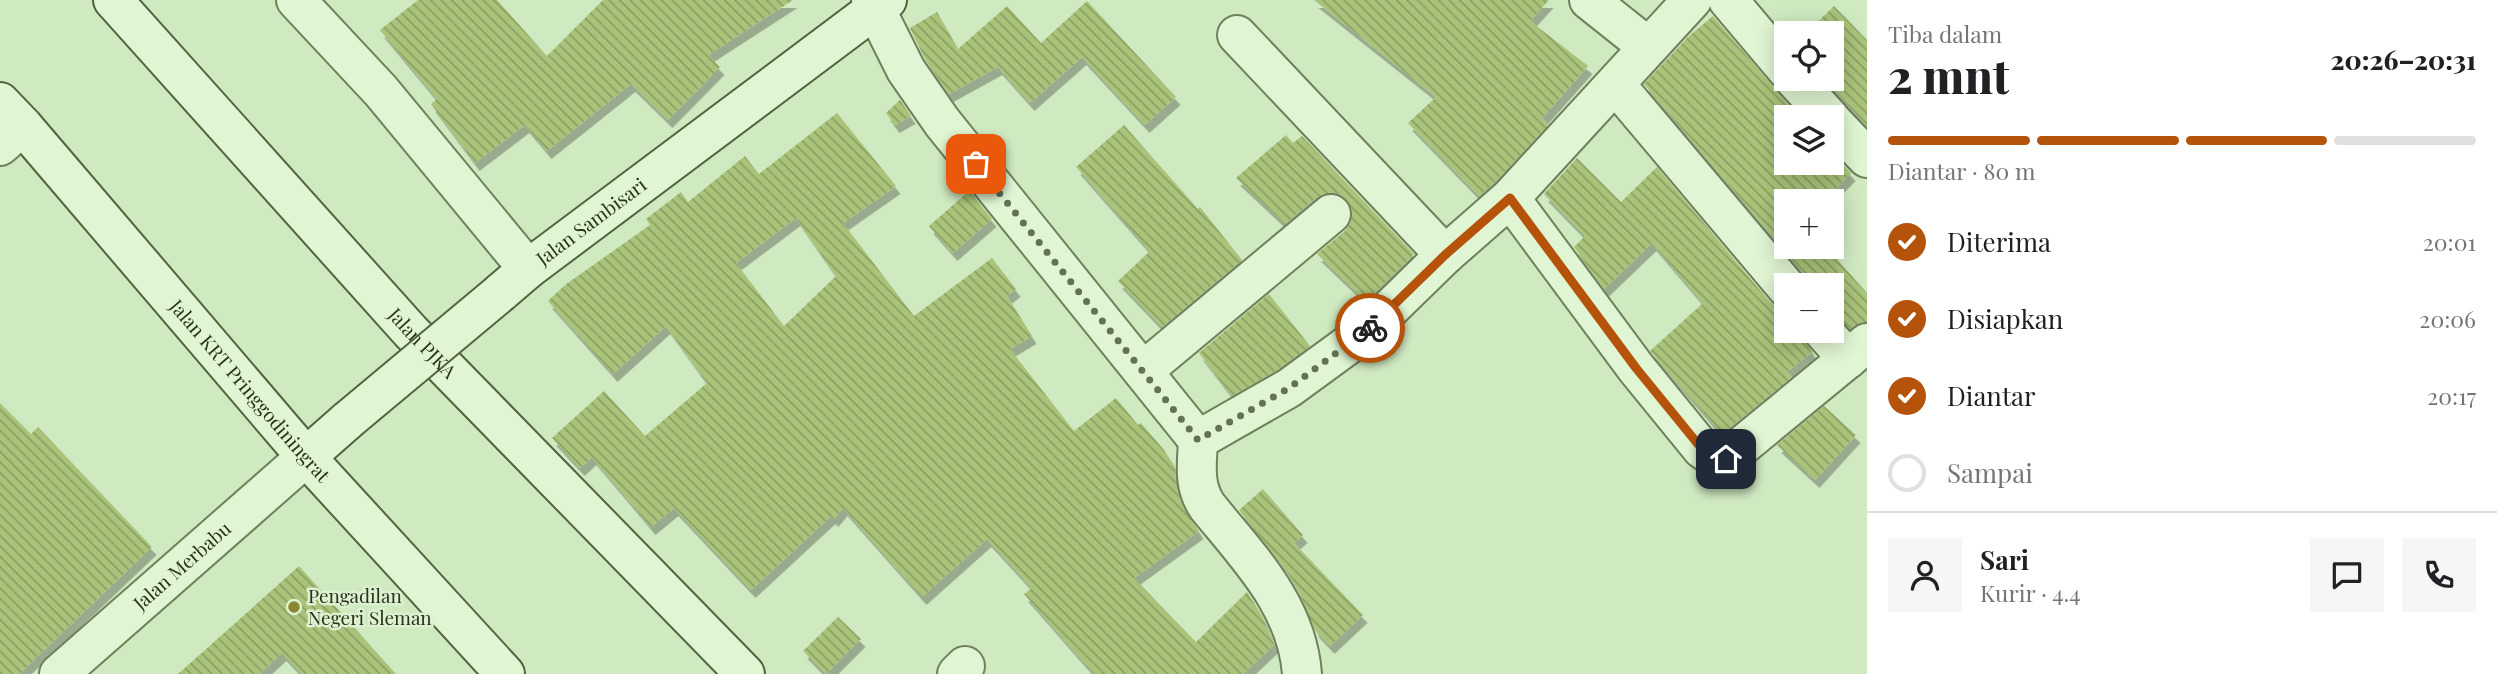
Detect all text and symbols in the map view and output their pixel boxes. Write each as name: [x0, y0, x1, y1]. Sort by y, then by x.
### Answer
text: Tiba dalam: [1888, 18, 2002, 49]
map controls: [1774, 21, 1844, 343]
button: locate: [1774, 21, 1844, 91]
text: 20:26–20:31: [2331, 42, 2476, 77]
text: 2 mnt: [1888, 44, 2009, 106]
button: layers: [1774, 105, 1844, 175]
pin: [946, 134, 1006, 194]
icon: bag: [957, 145, 995, 183]
text: Diantar · 80 m: [1888, 155, 2035, 186]
street label: Jalan Sambisari: [530, 171, 651, 271]
button: +: [1774, 189, 1844, 259]
icon: check: [1888, 223, 1926, 261]
text: Diterima: [1947, 224, 2051, 259]
text: 20:01: [2423, 226, 2476, 257]
button: −: [1774, 273, 1844, 343]
street label: Jalan KRT Pringgodiningrat: [164, 293, 337, 487]
courier: [1335, 293, 1405, 363]
icon: check: [1888, 300, 1926, 338]
street label: Jalan PJKA: [383, 301, 464, 384]
text: Disiapkan: [1947, 301, 2063, 336]
text: 20:06: [2419, 303, 2476, 334]
icon: bike: [1351, 309, 1389, 347]
icon: check: [1888, 377, 1926, 415]
text: Diantar: [1947, 378, 2036, 413]
text: 20:17: [2427, 380, 2476, 411]
pin: [1696, 429, 1756, 489]
icon: home: [1707, 440, 1745, 478]
text: Sampai: [1947, 455, 2033, 490]
street label: Jalan Merbabu: [126, 515, 236, 616]
button: person: [1888, 538, 1962, 612]
button: chat: [2310, 538, 2384, 612]
button: phone: [2402, 538, 2476, 612]
text: Sari: [1980, 542, 2029, 577]
text: Kurir · 4.4: [1980, 577, 2081, 608]
place label: Pengadilan Negeri Sleman: [308, 582, 432, 630]
marker: Pengadilan Negeri Sleman: [286, 599, 302, 615]

